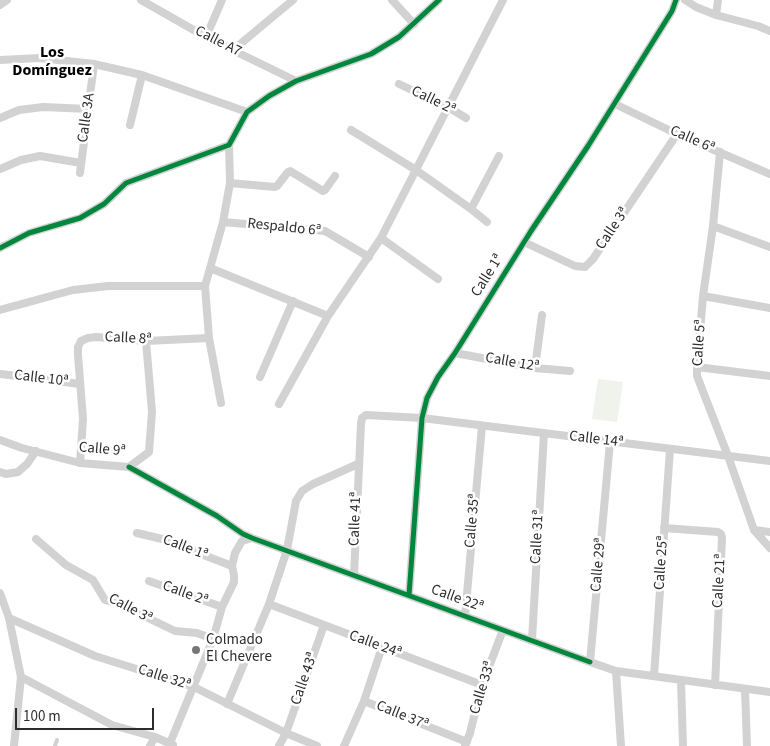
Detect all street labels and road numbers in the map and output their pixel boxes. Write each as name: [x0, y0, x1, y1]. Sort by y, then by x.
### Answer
street label: Calle A7: [192, 23, 244, 61]
street label: Calle 2ª: [408, 83, 458, 119]
street label: Calle 3A: [75, 92, 99, 144]
street label: Calle 6ª: [667, 122, 717, 158]
street label: Calle 3ª: [592, 205, 634, 253]
street label: Respaldo 6ª: [246, 215, 322, 241]
street label: Calle 1ª: [468, 251, 508, 301]
street label: Calle 5ª: [689, 319, 711, 367]
street label: Calle 8ª: [104, 329, 152, 349]
street label: Calle 12ª: [484, 349, 540, 377]
street label: Calle 10ª: [13, 367, 69, 391]
street label: Calle 14ª: [568, 428, 624, 452]
street label: Calle 9ª: [78, 439, 126, 461]
street label: Calle 41ª: [346, 492, 366, 546]
street label: Calle 35ª: [462, 493, 484, 549]
street label: Calle 31ª: [528, 509, 548, 565]
street label: Calle 1ª: [160, 531, 210, 565]
street label: Calle 25ª: [651, 535, 673, 591]
street label: Calle 29ª: [588, 537, 610, 593]
street label: Calle 21ª: [710, 553, 730, 609]
street label: Calle 2ª: [160, 578, 210, 610]
street label: Calle 22ª: [428, 581, 486, 617]
street label: Calle 3ª: [105, 590, 155, 628]
street label: Calle 24ª: [346, 627, 404, 663]
street label: Calle 43ª: [288, 650, 322, 708]
street label: Calle 33ª: [466, 659, 500, 717]
street label: Calle 32ª: [135, 661, 193, 695]
street label: Calle 37ª: [373, 697, 431, 735]

